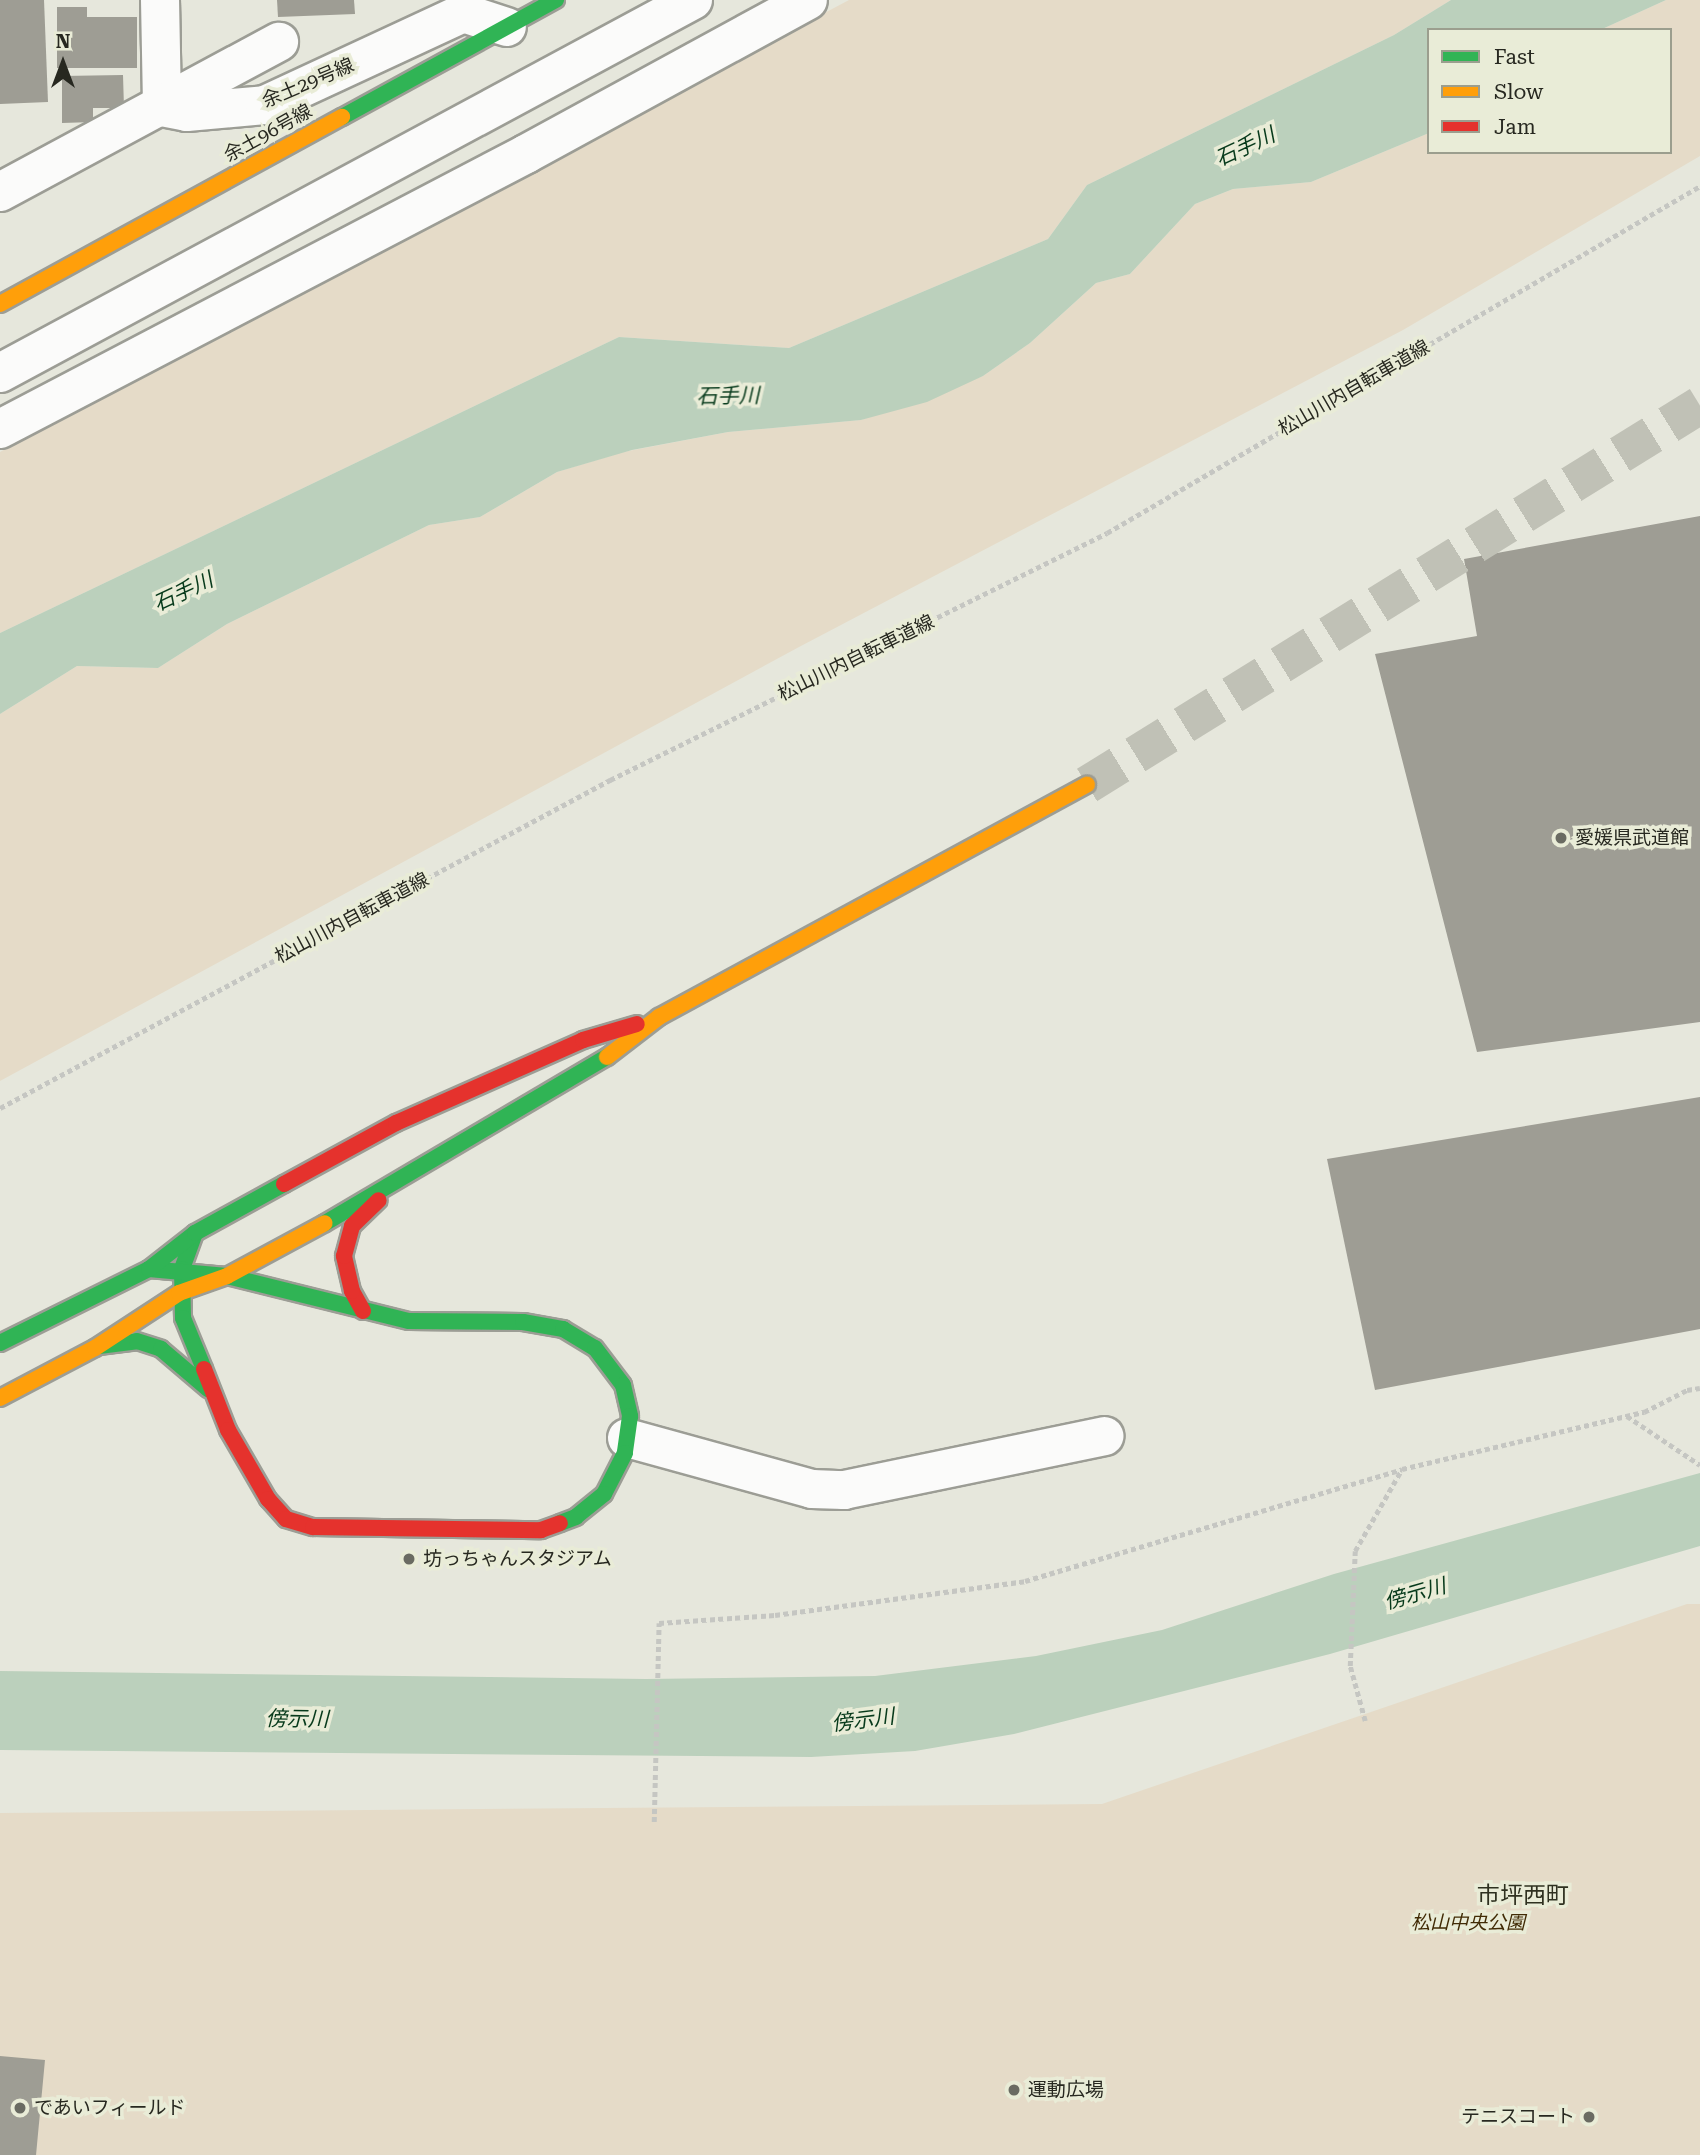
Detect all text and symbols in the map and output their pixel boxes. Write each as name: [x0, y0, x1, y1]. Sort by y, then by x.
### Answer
north arrow: [28, 28, 98, 98]
legend: [1427, 28, 1672, 154]
text: N: [56, 30, 70, 53]
text: Fast: [1494, 45, 1535, 69]
street label: 余土29号線: [259, 54, 357, 112]
text: Slow: [1494, 80, 1543, 104]
street label: 余土96号線: [220, 99, 316, 167]
text: Jam: [1494, 115, 1536, 139]
water label: 石手川: [1211, 122, 1279, 172]
street label: 松山川内自転車道線: [1274, 335, 1434, 441]
water label: 石手川: [696, 383, 760, 409]
water label: 石手川: [149, 567, 217, 617]
street label: 松山川内自転車道線: [774, 610, 938, 706]
place label: 愛媛県武道館: [1575, 827, 1689, 849]
marker: 愛媛県武道館: [1553, 830, 1569, 846]
street label: 松山川内自転車道線: [271, 868, 433, 968]
place label: 坊っちゃんスタジアム: [423, 1548, 613, 1570]
marker: 坊っちゃんスタジアム: [401, 1551, 417, 1567]
water label: 傍示川: [1381, 1573, 1449, 1615]
water label: 傍示川: [830, 1704, 896, 1736]
water label: 傍示川: [265, 1706, 329, 1732]
district label: 市坪西町: [1477, 1882, 1569, 1910]
park label: 松山中央公園: [1411, 1912, 1525, 1934]
place label: 運動広場: [1028, 2079, 1104, 2101]
marker: 運動広場: [1006, 2082, 1022, 2098]
place label: であいフィールド: [34, 2097, 186, 2119]
marker: であいフィールド: [12, 2100, 28, 2116]
place label: テニスコート: [1461, 2106, 1575, 2128]
marker: テニスコート: [1581, 2109, 1597, 2125]

